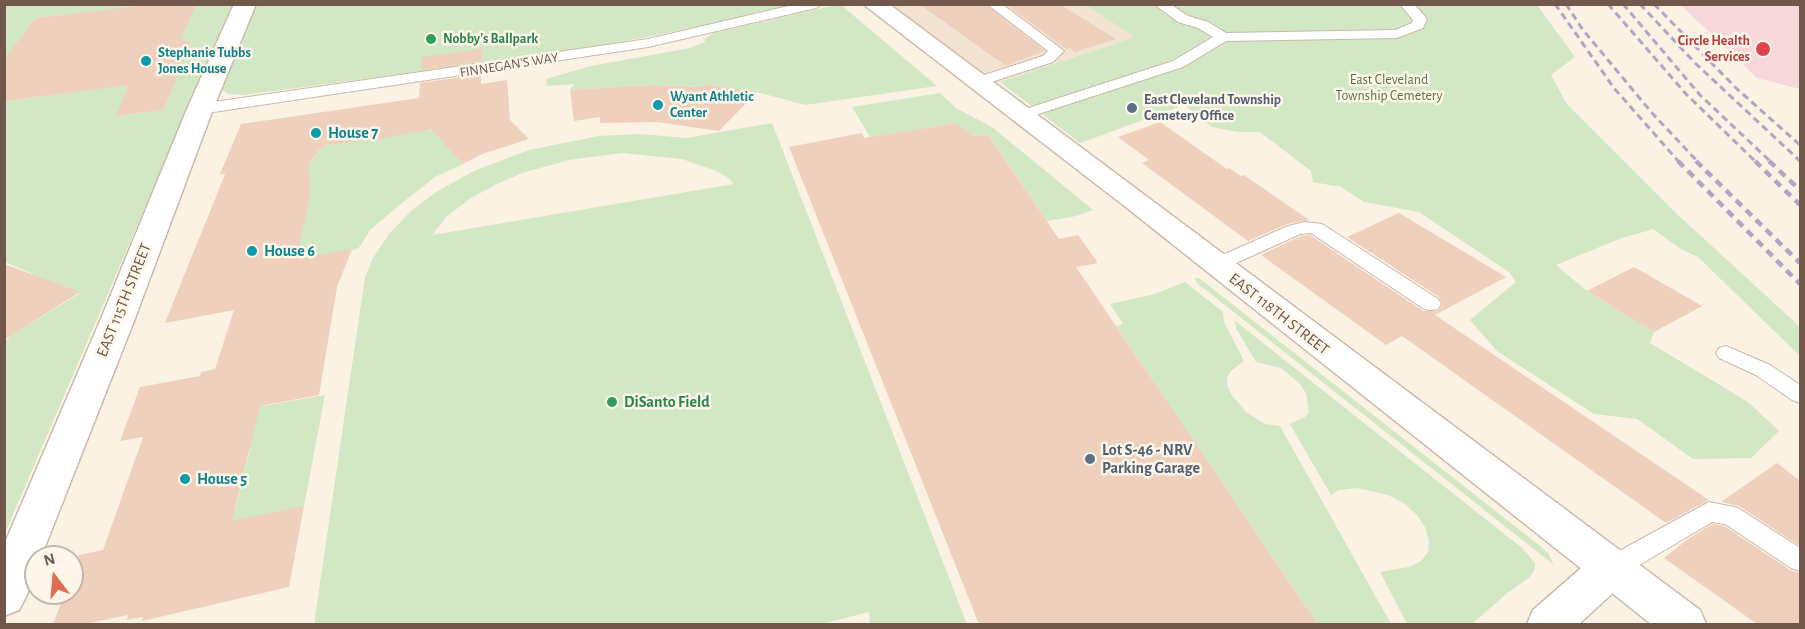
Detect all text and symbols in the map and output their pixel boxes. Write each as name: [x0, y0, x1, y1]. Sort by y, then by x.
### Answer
place label: Nobby's Ballpark: [443, 31, 538, 47]
marker: Nobby's Ballpark: [424, 32, 438, 46]
place label: Circle Health Services: [1678, 33, 1750, 66]
marker: Circle Health Services: [1754, 40, 1772, 58]
place label: Stephanie Tubbs Jones House: [158, 45, 251, 78]
street label: FINNEGAN'S WAY: [458, 49, 560, 81]
marker: Stephanie Tubbs Jones House: [139, 54, 153, 68]
park label: East Cleveland Township Cemetery: [1335, 72, 1443, 104]
place label: Wyant Athletic Center: [670, 89, 754, 122]
place label: East Cleveland Township Cemetery Office: [1144, 92, 1281, 124]
marker: Wyant Athletic Center: [651, 98, 665, 112]
marker: East Cleveland Township Cemetery Office: [1125, 101, 1139, 115]
place label: House 7: [328, 123, 378, 143]
marker: House 7: [309, 126, 323, 140]
street label: EAST 115TH STREET: [92, 240, 156, 360]
place label: House 6: [264, 241, 315, 261]
marker: House 6: [245, 244, 259, 258]
street label: EAST 118TH STREET: [1225, 269, 1333, 359]
place label: DiSanto Field: [624, 392, 710, 412]
marker: DiSanto Field: [605, 395, 619, 409]
place label: Lot S-46 - NRV Parking Garage: [1102, 440, 1200, 478]
marker: Lot S-46 - NRV Parking Garage: [1083, 452, 1097, 466]
place label: House 5: [197, 469, 247, 489]
marker: House 5: [178, 472, 192, 486]
north arrow: [24, 545, 84, 605]
text: N: [42, 550, 57, 569]

